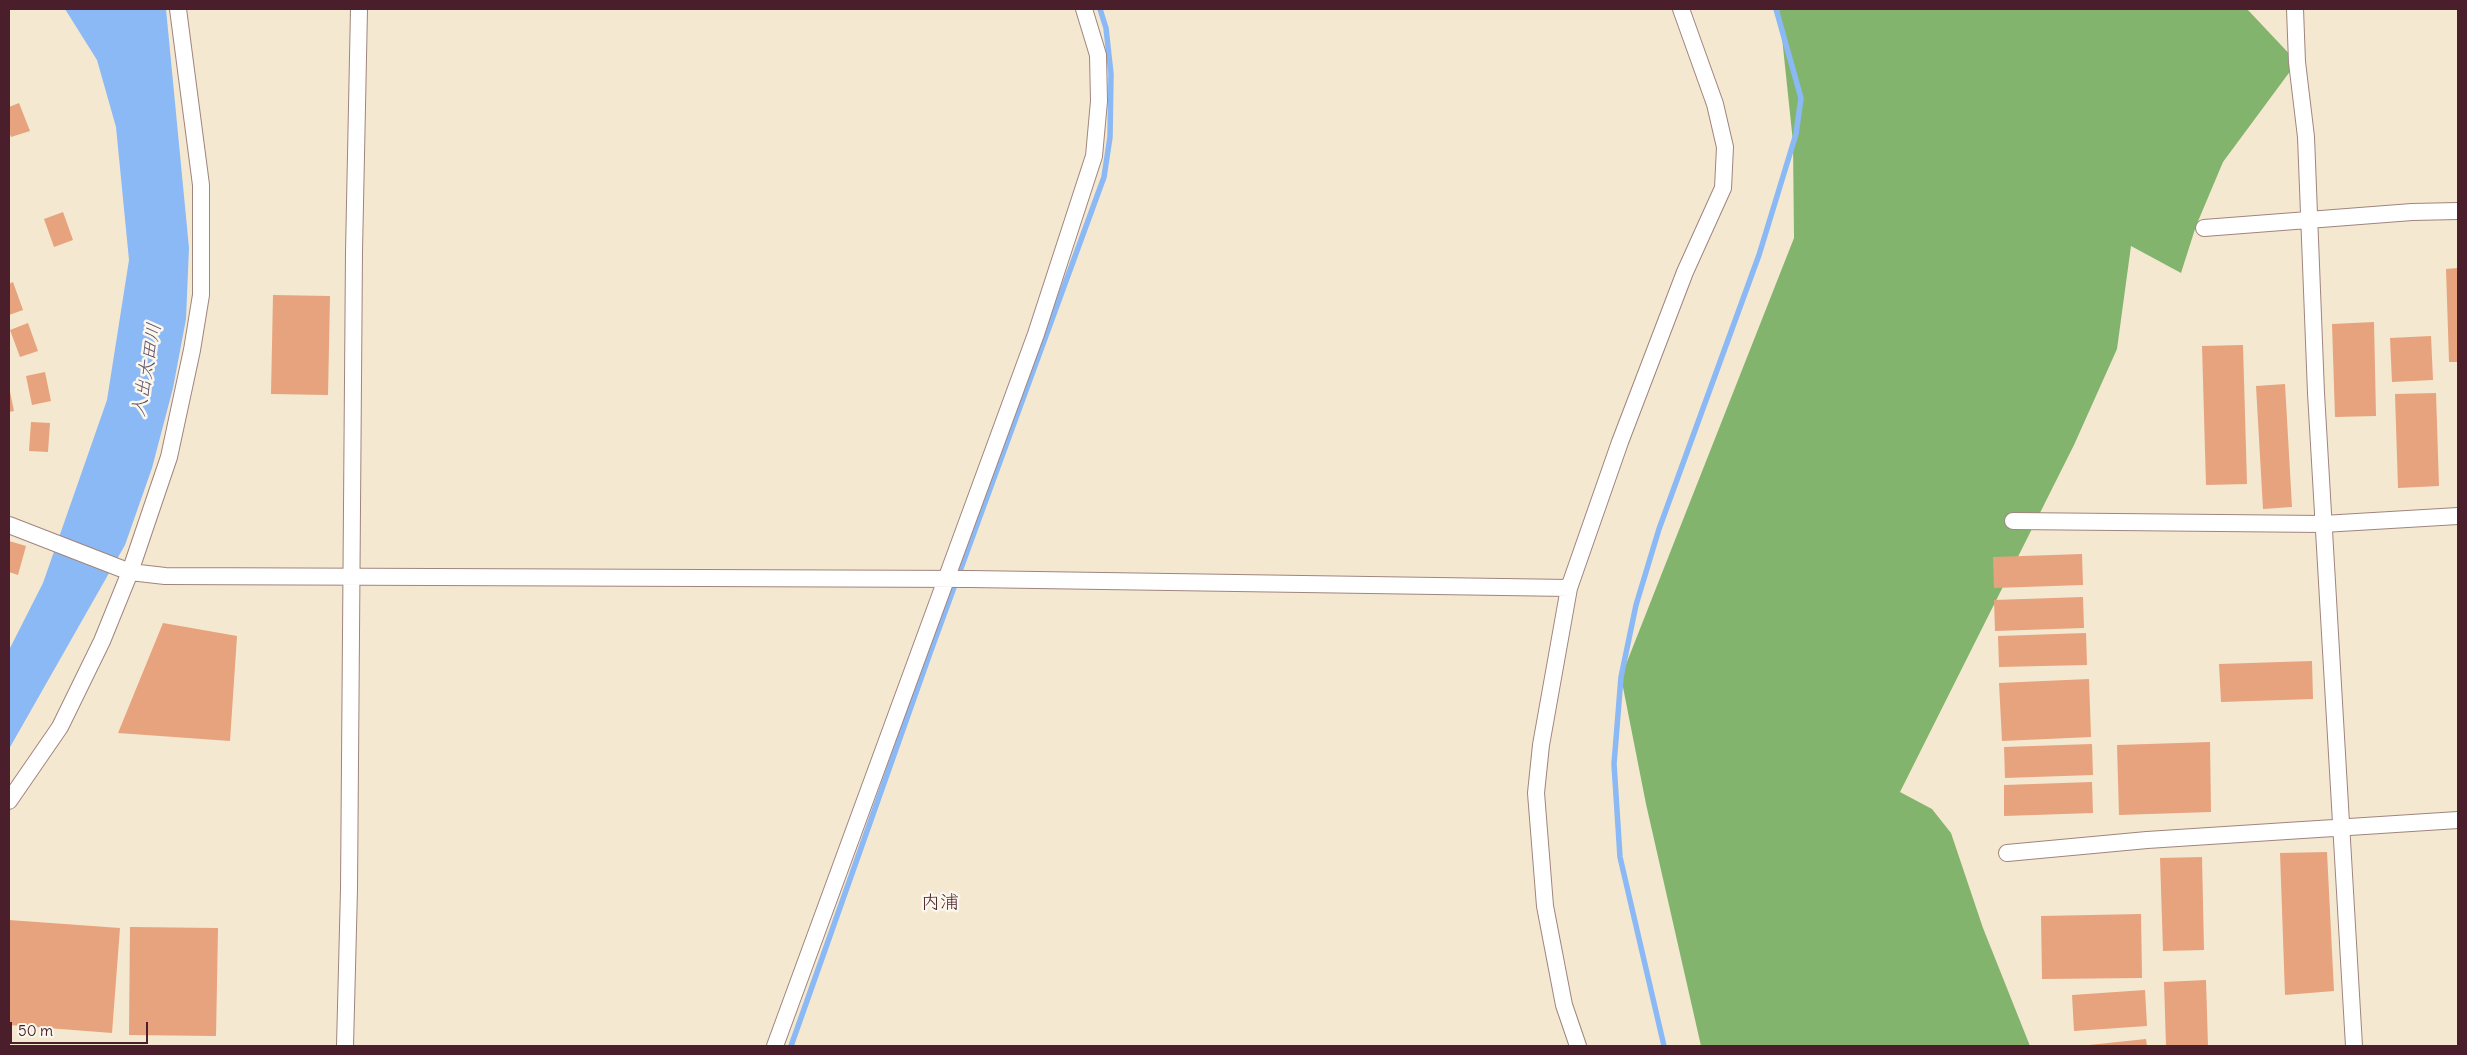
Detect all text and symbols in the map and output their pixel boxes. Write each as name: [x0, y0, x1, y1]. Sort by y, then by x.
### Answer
water label: 入出太田川: [128, 321, 166, 419]
district label: 内浦: [921, 892, 959, 914]
scale bar: [12, 1012, 150, 1044]
text: 50 m: [18, 1021, 53, 1040]

